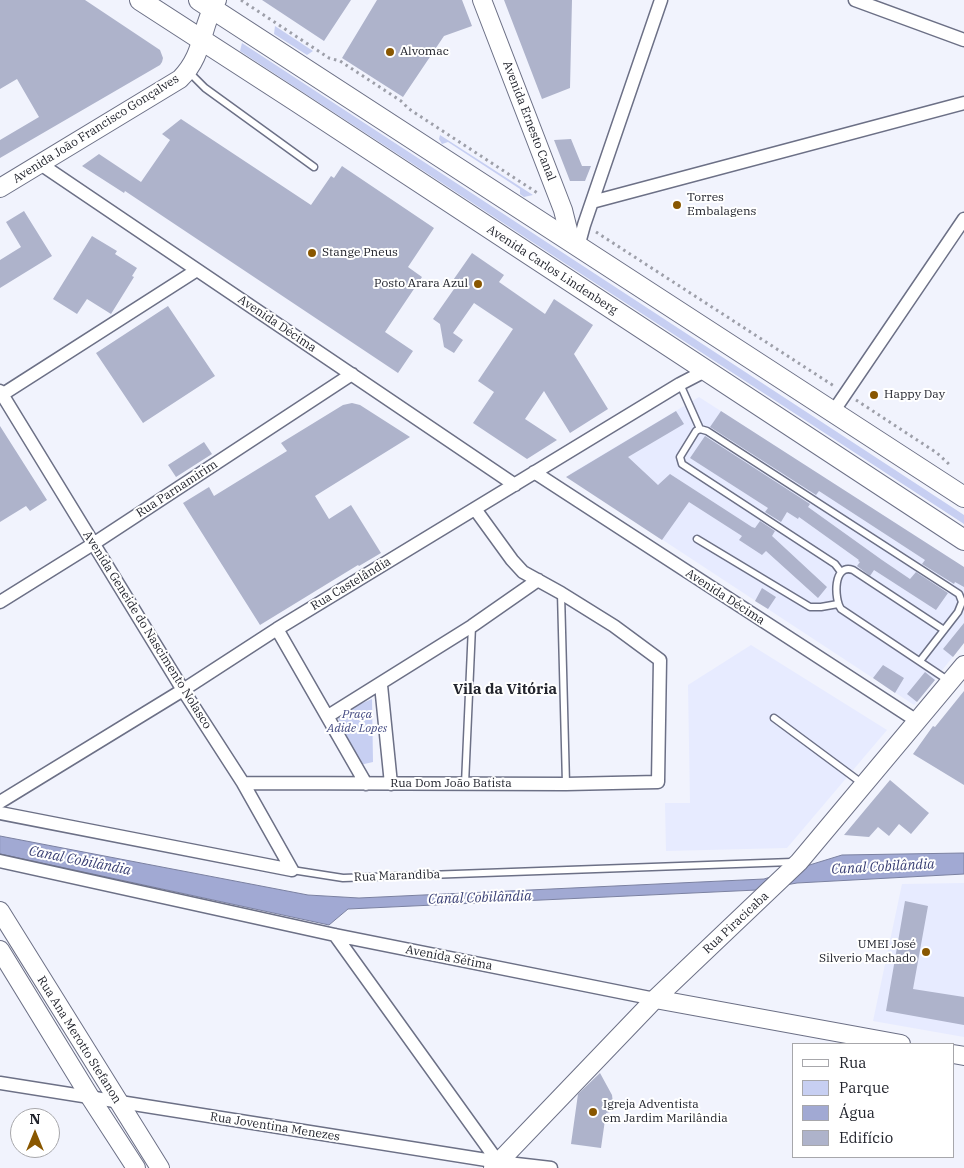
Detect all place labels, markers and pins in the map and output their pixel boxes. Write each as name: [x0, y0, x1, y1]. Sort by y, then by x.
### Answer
place label: Alvomac: [400, 45, 449, 59]
marker: Alvomac: [384, 46, 396, 58]
place label: Torres Embalagens: [687, 191, 756, 219]
marker: Torres Embalagens: [671, 199, 683, 211]
place label: Stange Pneus: [322, 246, 398, 260]
marker: Stange Pneus: [306, 247, 318, 259]
place label: Posto Arara Azul: [374, 277, 468, 291]
marker: Posto Arara Azul: [472, 278, 484, 290]
place label: Happy Day: [884, 388, 945, 402]
marker: Happy Day: [868, 389, 880, 401]
place label: UMEI José Silverio Machado: [819, 938, 916, 966]
marker: UMEI José Silverio Machado: [920, 946, 932, 958]
place label: Igreja Adventista em Jardim Marilândia: [603, 1098, 728, 1126]
marker: Igreja Adventista em Jardim Marilândia: [587, 1106, 599, 1118]

